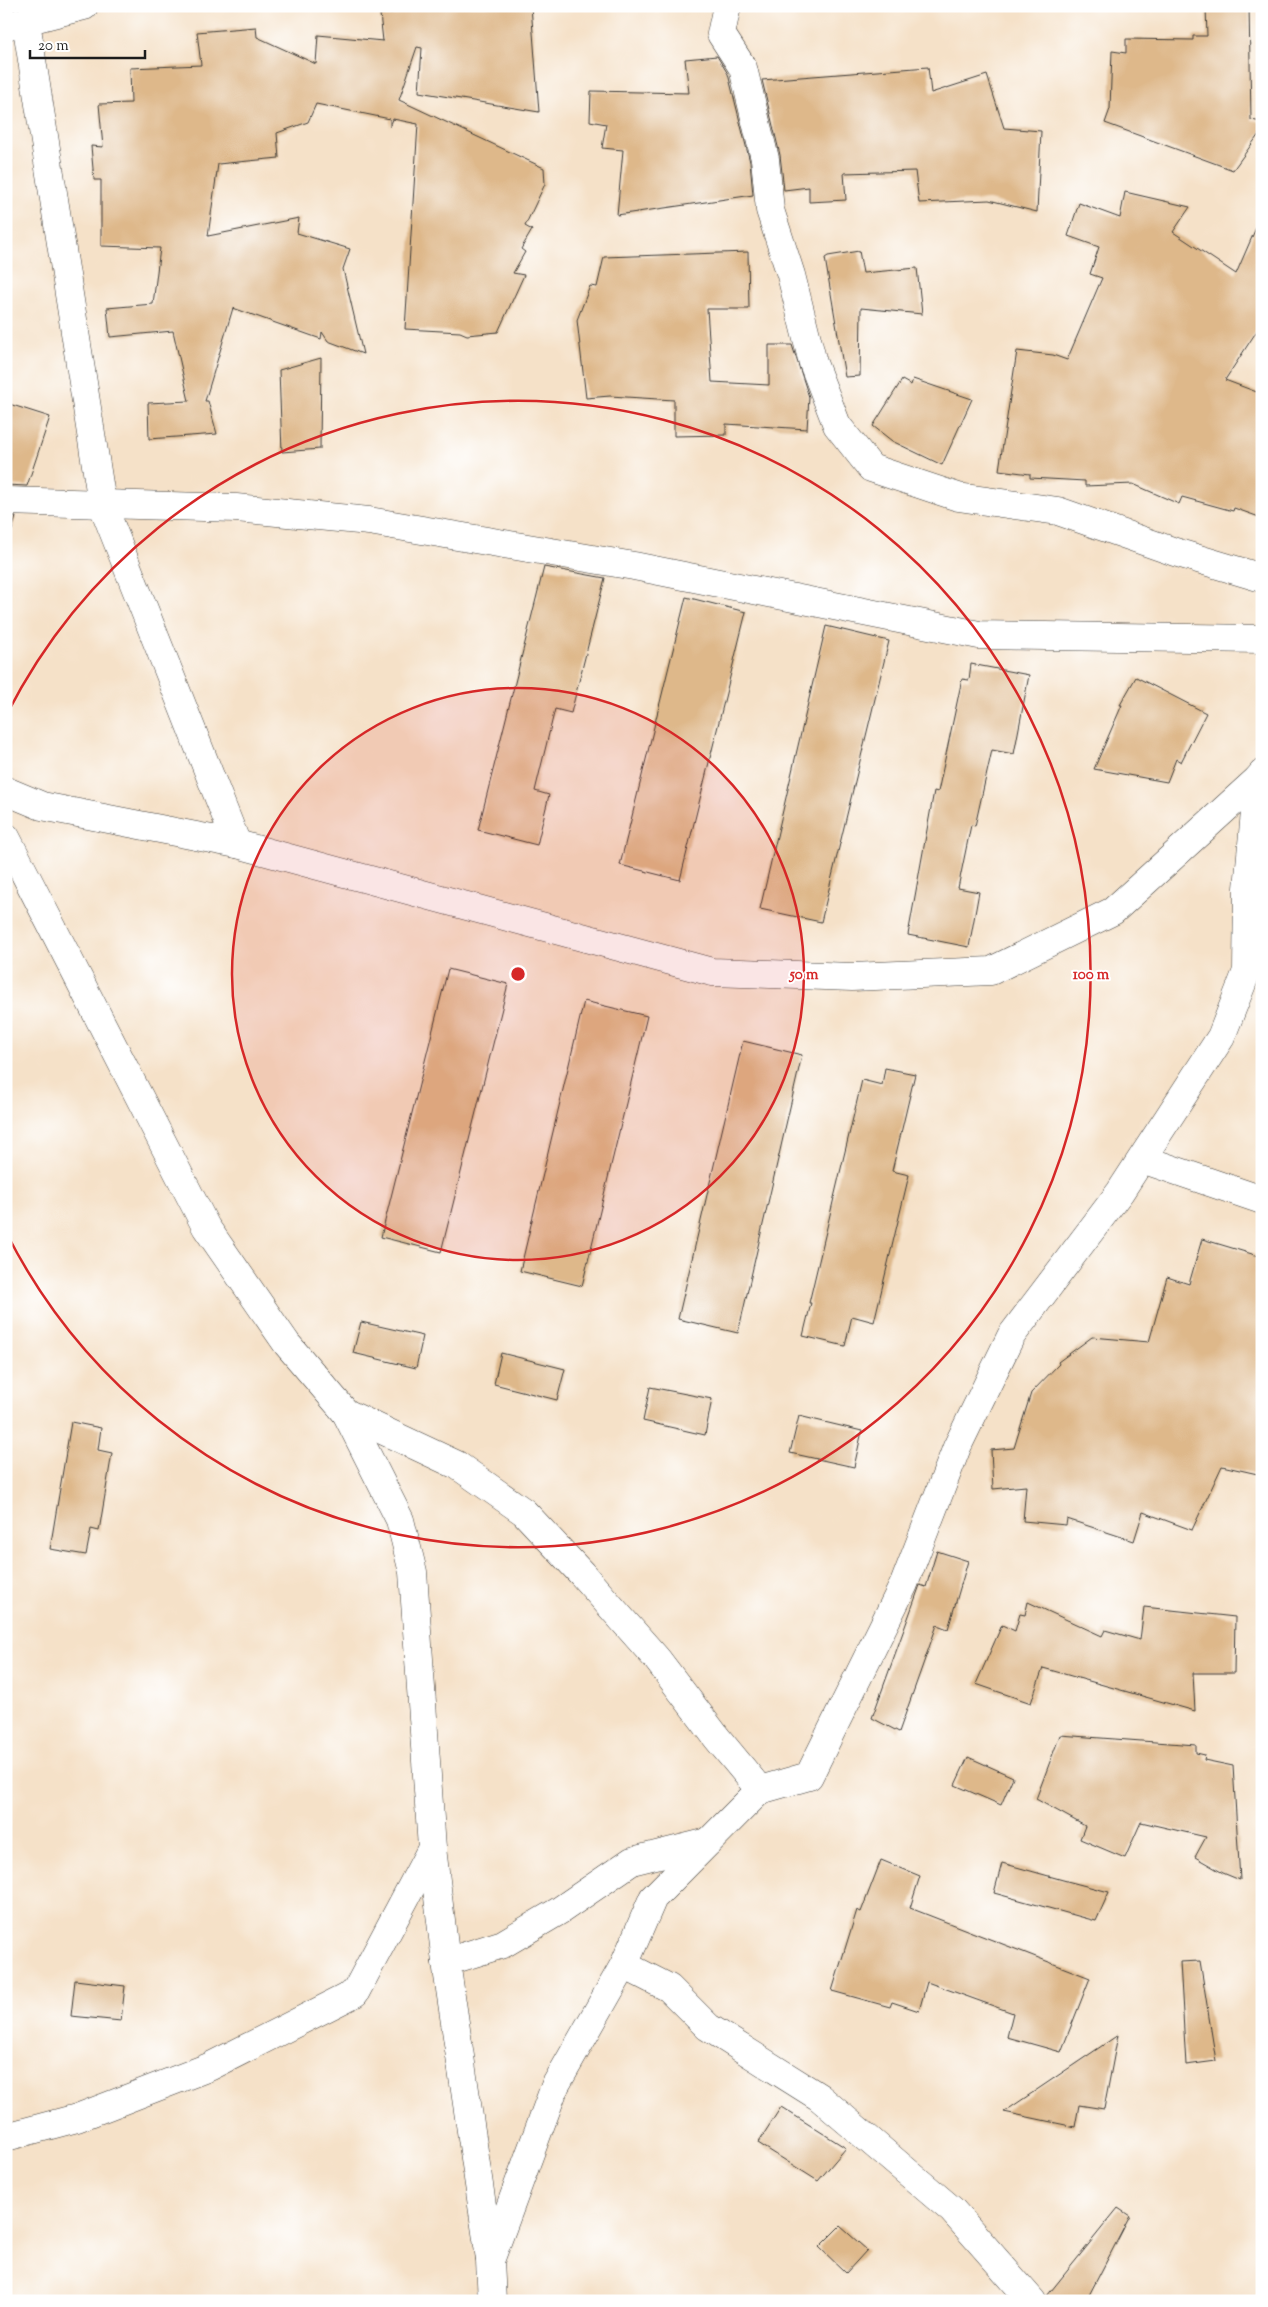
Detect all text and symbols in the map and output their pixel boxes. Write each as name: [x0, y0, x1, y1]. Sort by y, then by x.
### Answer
scale bar: [30, 28, 145, 60]
text: 20 m: [38, 36, 69, 57]
centre of rings: [509, 965, 527, 983]
text: 50 m: [789, 965, 819, 986]
text: 100 m: [1073, 965, 1110, 986]

